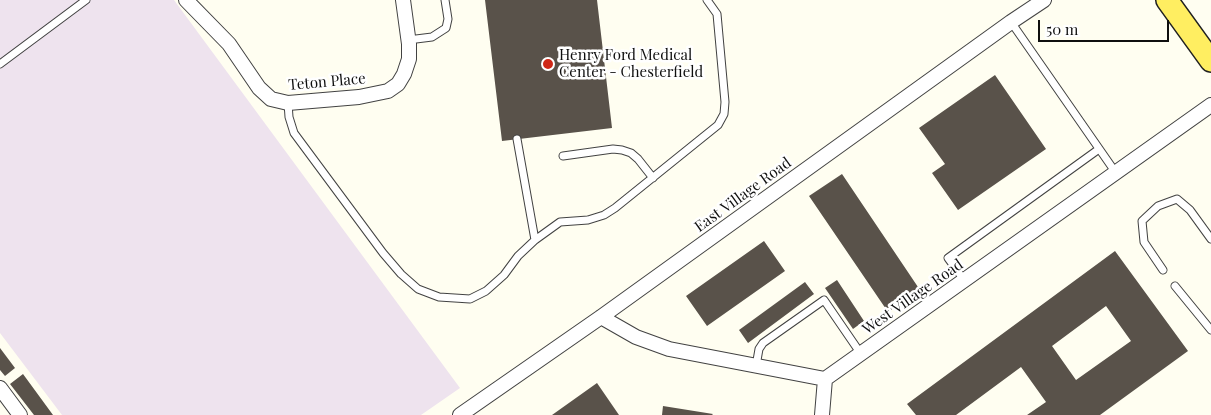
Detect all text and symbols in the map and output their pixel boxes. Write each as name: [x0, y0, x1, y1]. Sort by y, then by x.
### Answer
scale bar: [1041, 10, 1172, 42]
text: 50 m: [1046, 19, 1078, 39]
place label: Henry Ford Medical Center - Chesterfield: [559, 46, 703, 81]
marker: Henry Ford Medical Center - Chesterfield: [541, 57, 555, 71]
street label: Teton Place: [287, 70, 367, 94]
street label: East Village Road: [691, 154, 795, 236]
street label: West Village Road: [859, 256, 967, 338]

